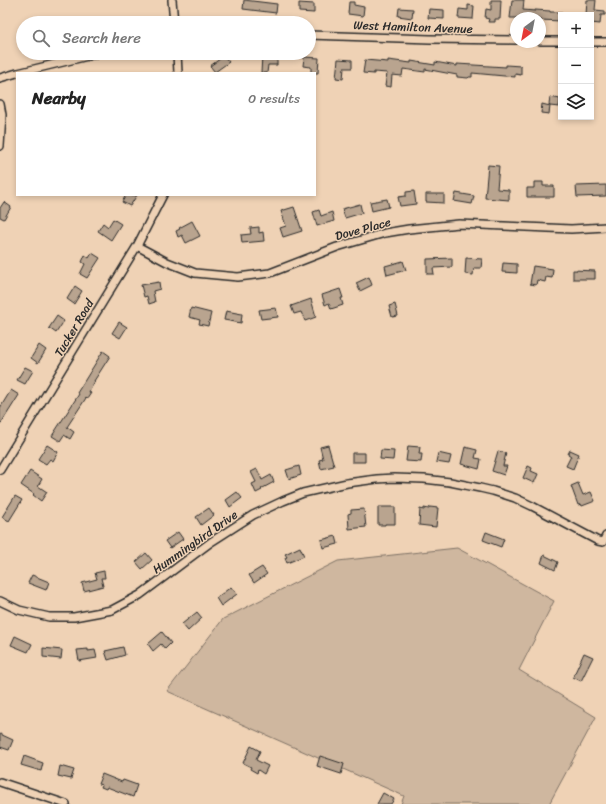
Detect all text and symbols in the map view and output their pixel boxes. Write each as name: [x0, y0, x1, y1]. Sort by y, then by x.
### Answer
north arrow: [510, 12, 546, 48]
map controls: [558, 12, 594, 120]
button: +: [558, 12, 594, 48]
street label: West Hamilton Avenue: [353, 14, 473, 40]
search box: [16, 16, 316, 60]
text: Search here: [62, 25, 141, 51]
icon: search: [30, 27, 52, 49]
button: −: [558, 48, 594, 84]
text: Nearby: [32, 83, 86, 113]
button: layers: [558, 84, 594, 120]
text: 0 results: [248, 87, 300, 110]
street label: Dove Place: [333, 211, 393, 247]
street label: Tucker Road: [48, 293, 101, 361]
street label: Hummingbird Drive: [148, 504, 242, 580]

